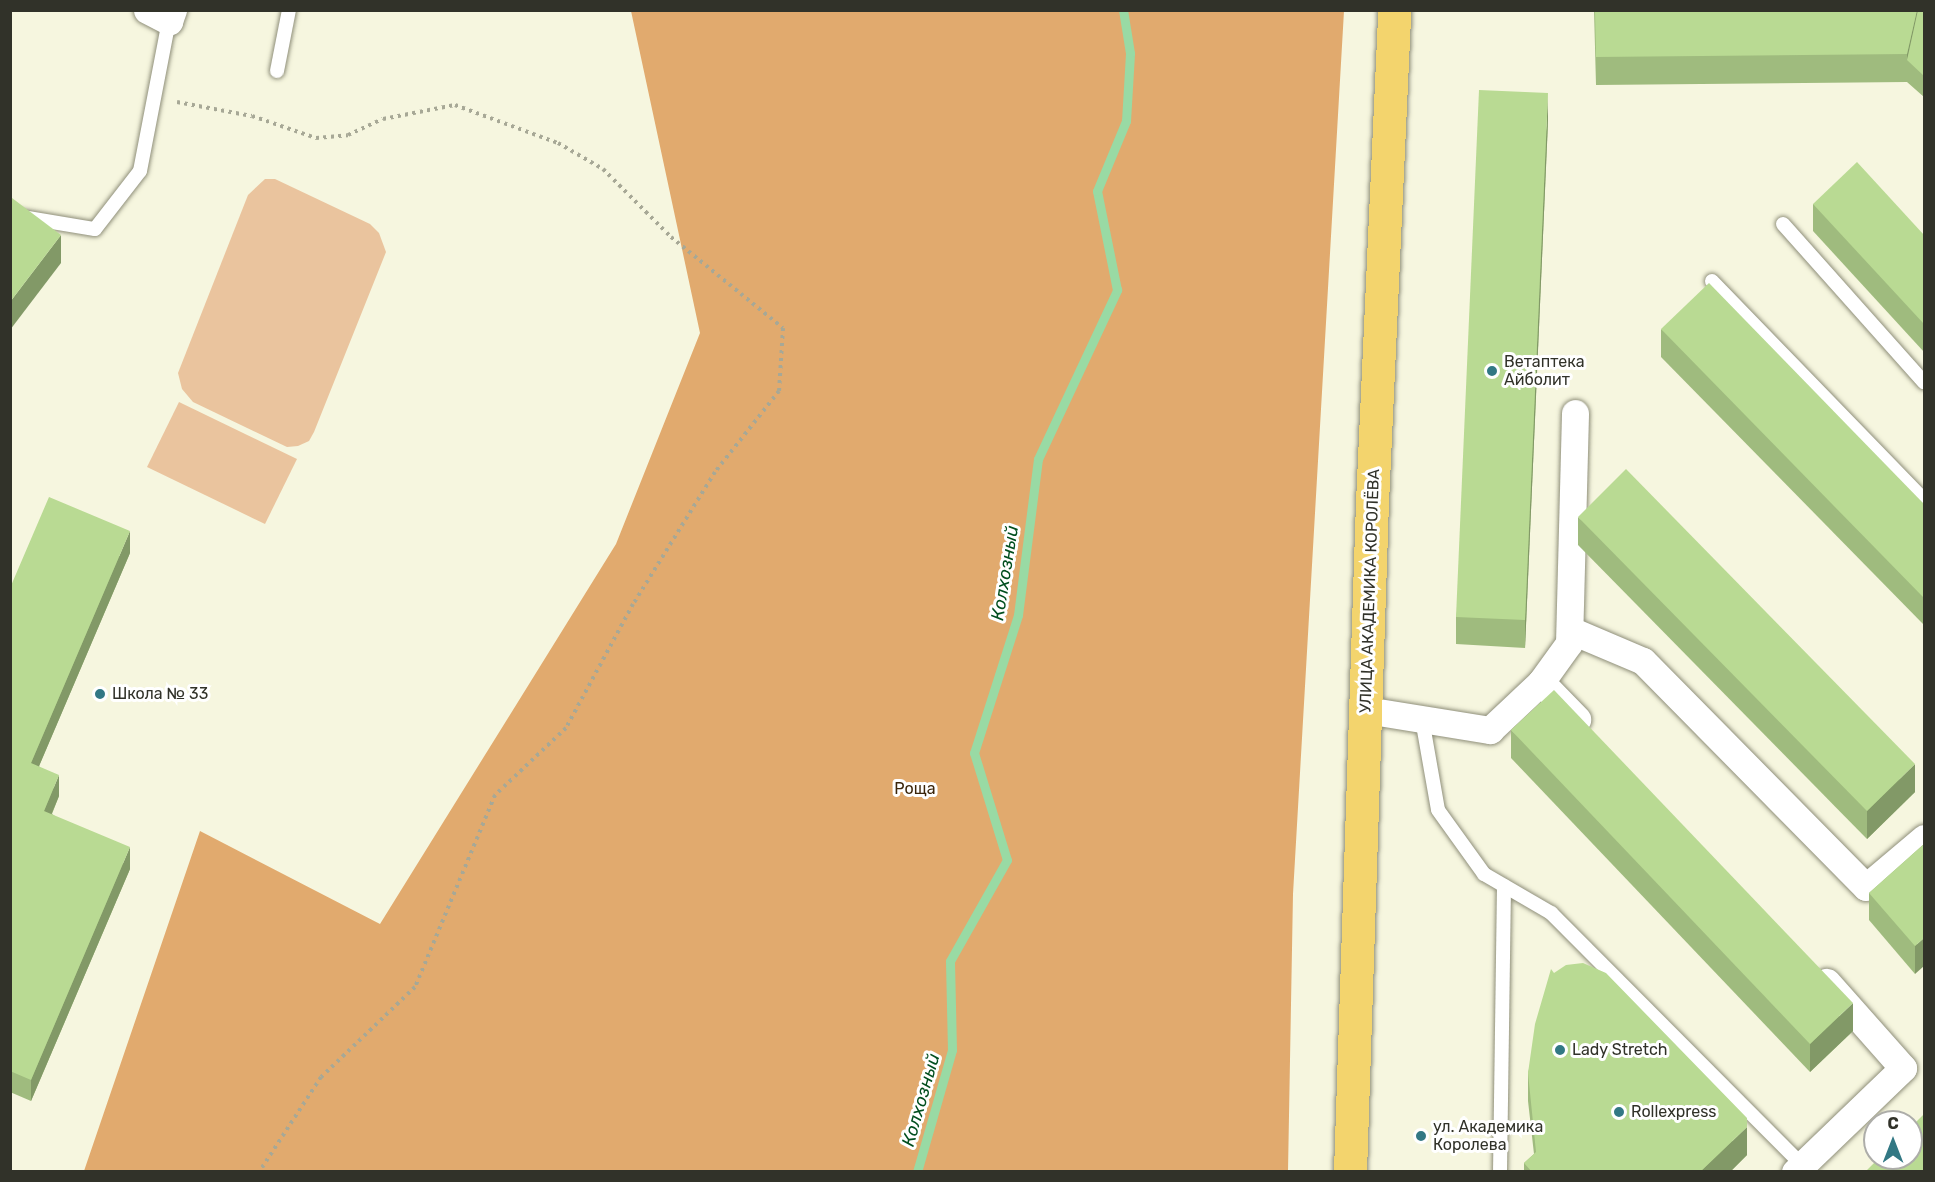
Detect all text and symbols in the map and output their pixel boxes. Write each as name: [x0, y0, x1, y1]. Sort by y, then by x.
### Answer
place label: Ветаптека Айболит: [1504, 352, 1585, 390]
marker: Ветаптека Айболит: [1485, 364, 1499, 378]
street label: УЛИЦА АКАДЕМИКА КОРОЛЁВА: [1356, 469, 1384, 713]
water label: Колхозный: [987, 524, 1023, 622]
place label: Школа № 33: [112, 684, 208, 704]
marker: Школа № 33: [93, 687, 107, 701]
park label: Роща: [894, 779, 936, 799]
place label: Lady Stretch: [1572, 1040, 1668, 1060]
marker: Lady Stretch: [1553, 1043, 1567, 1057]
water label: Колхозный: [897, 1051, 945, 1149]
place label: Rollexpress: [1631, 1102, 1716, 1122]
marker: Rollexpress: [1612, 1105, 1626, 1119]
north arrow: [1863, 1110, 1923, 1170]
text: С: [1887, 1114, 1899, 1133]
place label: ул. Академика Королева: [1433, 1117, 1543, 1155]
marker: ул. Академика Королева: [1414, 1129, 1428, 1143]

